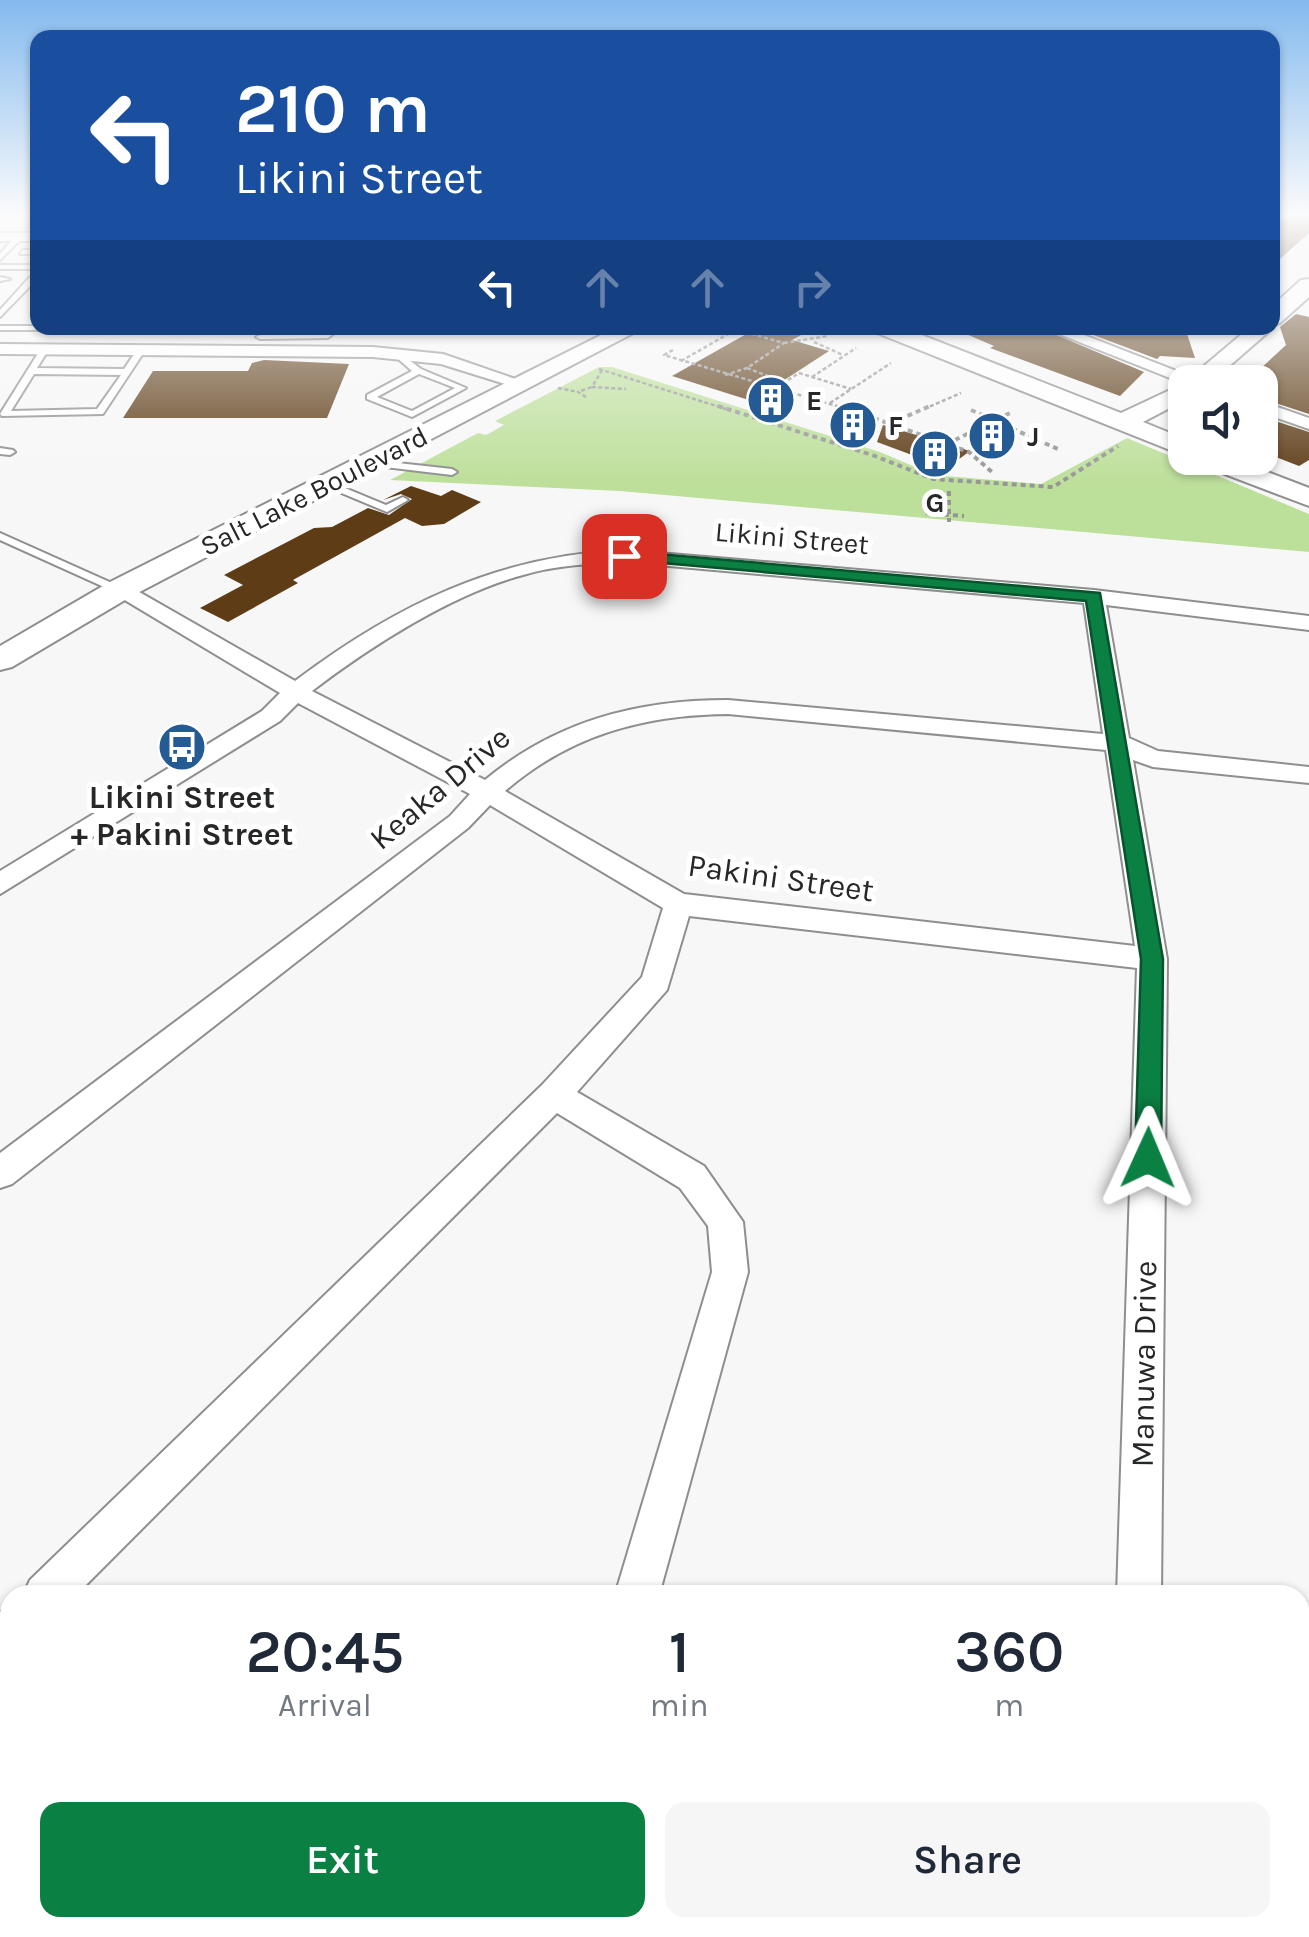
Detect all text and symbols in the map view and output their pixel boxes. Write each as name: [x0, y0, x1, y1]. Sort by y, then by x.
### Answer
text: 210 m: [235, 68, 431, 150]
icon: left: [70, 70, 200, 200]
text: Likini Street: [235, 152, 483, 204]
icon: left: [470, 260, 525, 315]
icon: ahead: [575, 260, 630, 315]
icon: ahead: [680, 260, 735, 315]
icon: right: [785, 260, 840, 315]
map controls: [1168, 365, 1278, 475]
button: sound: [1168, 365, 1278, 475]
building icon: E: [745, 374, 797, 426]
place label: E: [806, 384, 822, 417]
building icon: F: [827, 399, 879, 451]
place label: F: [888, 409, 903, 442]
building icon: J: [966, 410, 1018, 462]
street label: Salt Lake Boulevard: [195, 419, 433, 563]
place label: J: [1027, 420, 1039, 453]
building icon: G: [909, 428, 961, 480]
place label: G: [926, 486, 944, 519]
pin: [582, 514, 667, 599]
street label: Likini Street: [714, 515, 870, 561]
icon: arrive: [597, 529, 652, 584]
street label: Keaka Drive: [362, 719, 518, 857]
bus stop icon: Likini Street + Pakini Street: [156, 721, 208, 773]
place label: Likini Street + Pakini Street: [71, 779, 293, 853]
street label: Pakini Street: [686, 847, 876, 909]
position arrow: [1096, 1106, 1200, 1210]
street label: Manuwa Drive: [1124, 1260, 1164, 1468]
text: 20:45: [246, 1617, 404, 1687]
text: 1: [669, 1617, 690, 1687]
text: 360: [954, 1617, 1064, 1687]
text: Arrival: [278, 1687, 372, 1724]
text: min: [650, 1687, 709, 1724]
text: m: [994, 1687, 1024, 1724]
button: Exit: [40, 1802, 645, 1917]
button: Share: [665, 1802, 1270, 1917]

